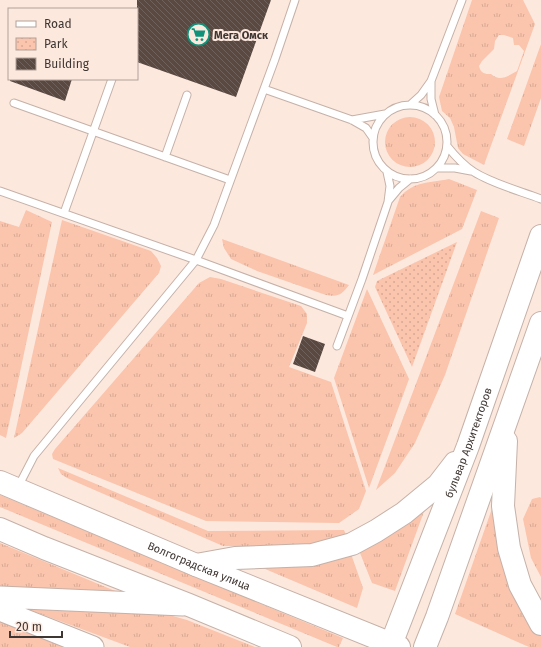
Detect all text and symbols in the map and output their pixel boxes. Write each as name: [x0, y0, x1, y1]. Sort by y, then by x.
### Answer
legend: [8, 8, 138, 80]
text: Road: [44, 17, 72, 31]
supermarket icon: Мега Омск: [185, 22, 211, 48]
place label: Мега Омск: [214, 29, 269, 42]
text: Park: [44, 37, 68, 51]
text: Building: [44, 57, 90, 71]
street label: бульвар Архитекторов: [443, 386, 495, 500]
street label: Волгоградская улица: [146, 539, 252, 593]
scale bar: [10, 613, 62, 639]
text: 20 m: [16, 620, 42, 634]

